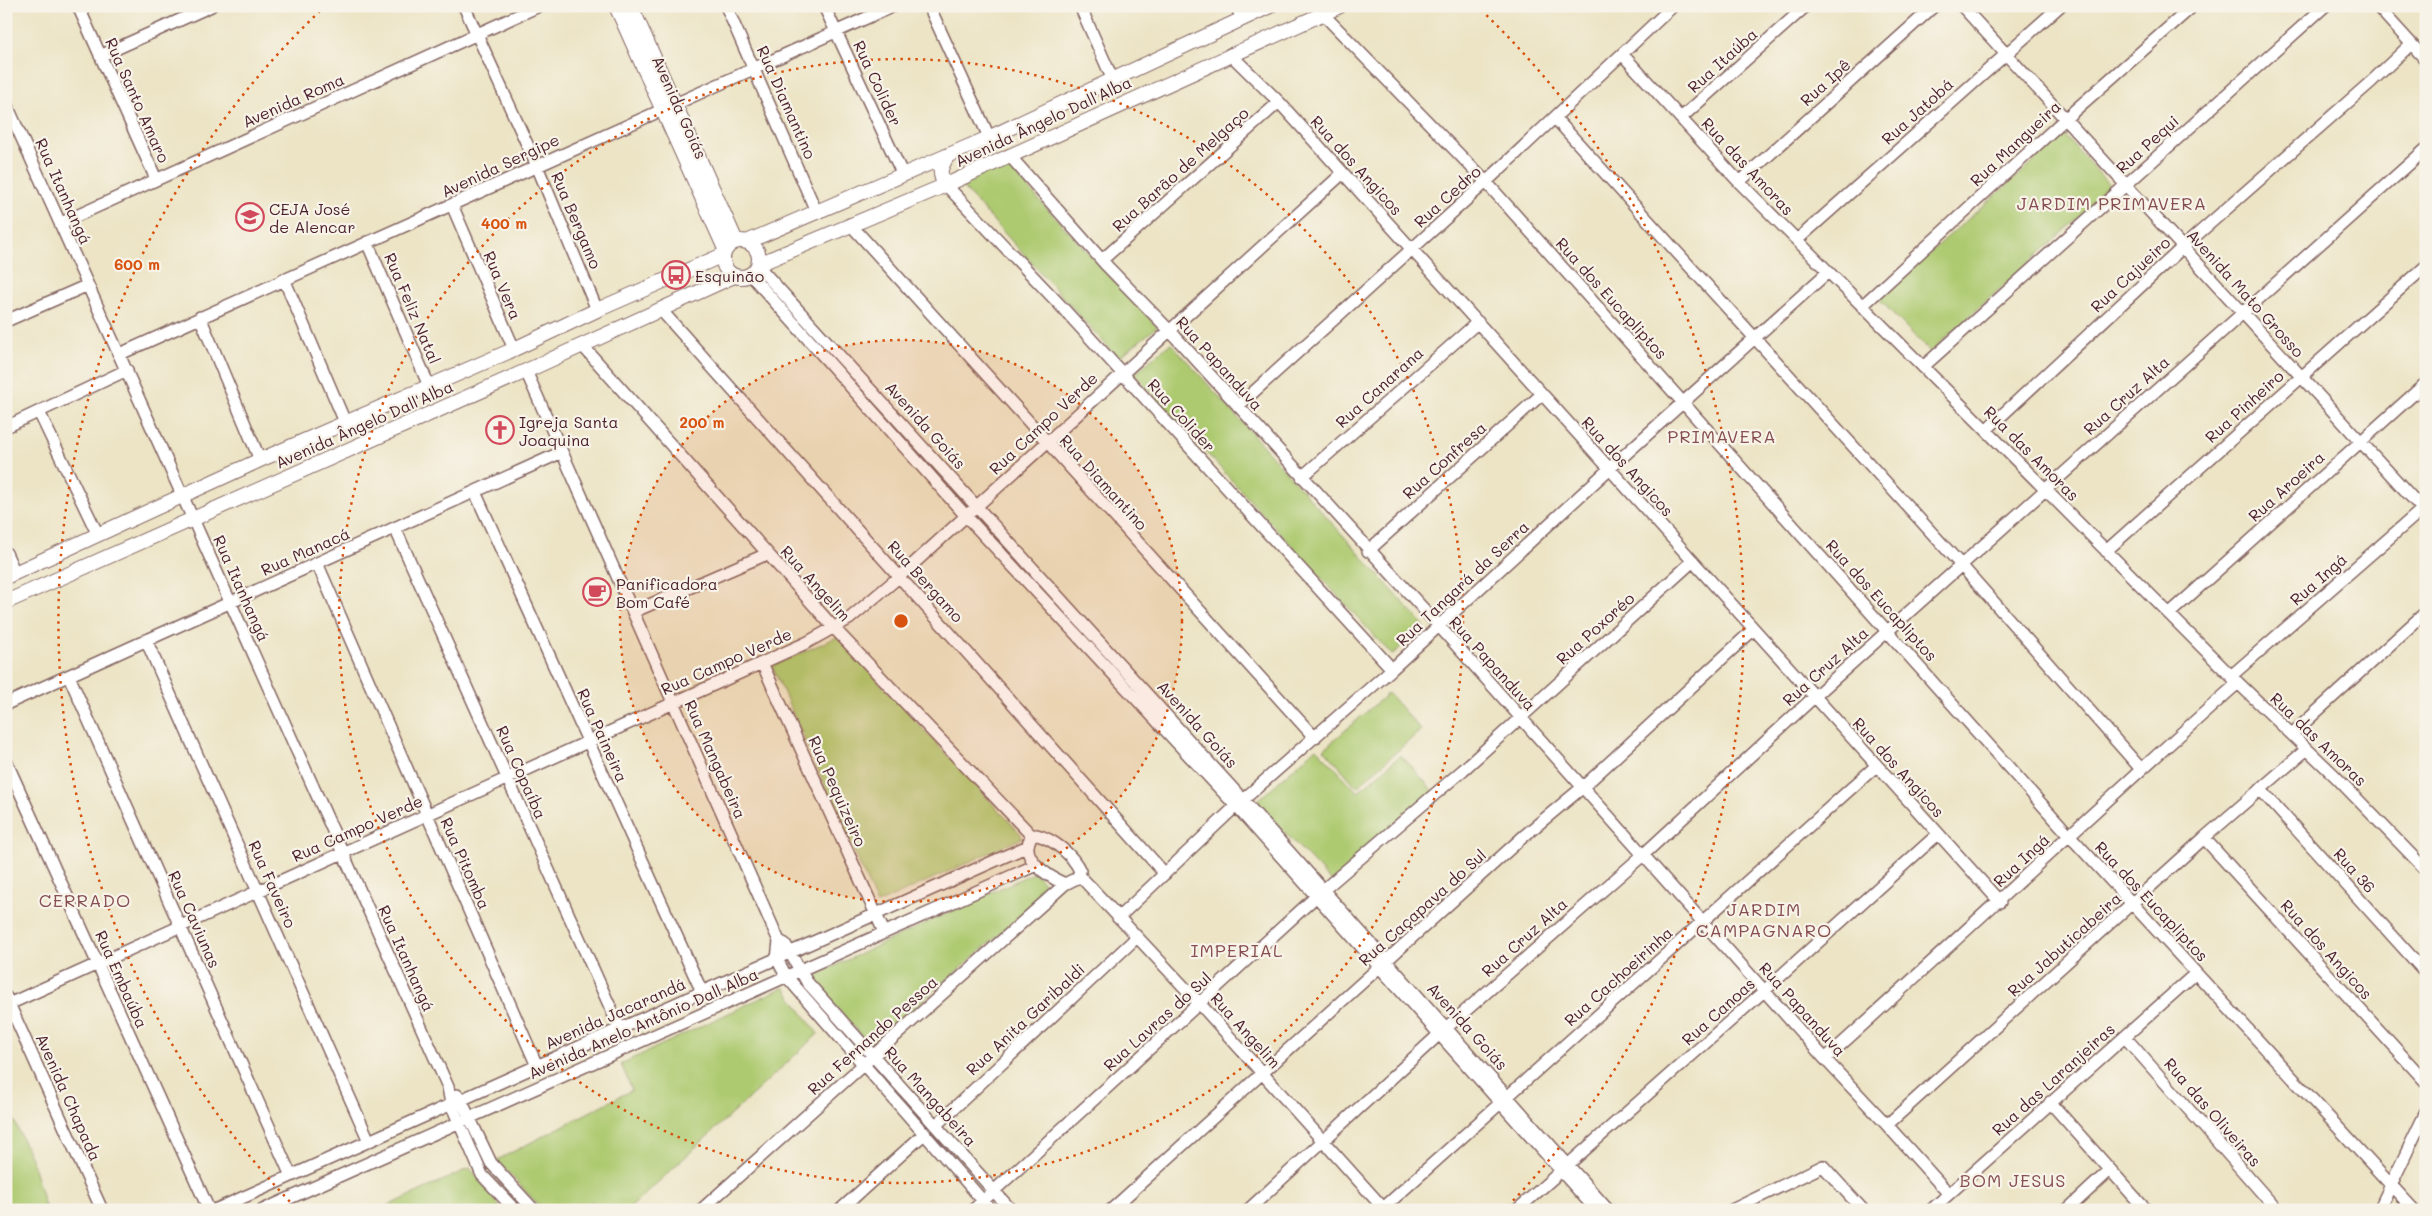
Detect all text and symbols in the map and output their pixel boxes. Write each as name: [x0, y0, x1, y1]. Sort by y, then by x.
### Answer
street label: Rua Itaúba: [1683, 23, 1761, 97]
street label: Rua Santo Amaro: [101, 34, 175, 166]
street label: Rua Colider: [849, 37, 907, 129]
street label: Rua Diamantino: [753, 42, 821, 162]
street label: Avenida Goiás: [648, 52, 712, 162]
street label: Rua Ipê: [1795, 54, 1855, 110]
street label: Avenida Roma: [239, 68, 347, 132]
street label: Avenida Ângelo Dall'Alba: [951, 71, 1135, 171]
street label: Rua Jatobá: [1877, 73, 1957, 149]
street label: Rua Mangueira: [1965, 96, 2065, 190]
street label: Rua Barão de Melgaço: [1107, 102, 1253, 236]
street label: Rua Pequi: [2111, 110, 2183, 178]
street label: Rua dos Angicos: [1307, 111, 1407, 219]
street label: Rua das Amoras: [1697, 113, 1799, 219]
street label: Avenida Sergipe: [438, 128, 562, 202]
street label: Rua Itanhangá: [31, 135, 97, 247]
street label: Rua Cedro: [1409, 160, 1485, 232]
street label: Rua Bergamo: [547, 168, 607, 272]
district label: JARDIM PRIMAVERA: [2017, 191, 2207, 215]
place label: CEJA José de Alencar: [269, 198, 355, 237]
school or university icon: CEJA José de Alencar: [235, 202, 265, 232]
text: 400 m: [481, 213, 527, 233]
street label: Avenida Mato Grosso: [2183, 224, 2309, 362]
street label: Rua Cajueiro: [2086, 232, 2174, 316]
street label: Rua dos Eucapliptos: [1552, 233, 1672, 363]
street label: Rua Vera: [479, 248, 527, 322]
street label: Rua Feliz Natal: [380, 249, 446, 367]
text: 600 m: [114, 254, 160, 274]
bus stop icon: Esquinão: [661, 260, 691, 290]
place label: Esquinão: [695, 265, 764, 286]
street label: Rua Papanduva: [1172, 311, 1268, 415]
street label: Rua Canarana: [1331, 342, 1427, 432]
street label: Rua Cruz Alta: [2079, 351, 2173, 439]
street label: Rua Pinheiro: [2200, 365, 2288, 447]
street label: Rua Campo Verde: [984, 367, 1102, 479]
street label: Rua Colider: [1143, 374, 1221, 456]
street label: Avenida Ângelo Dall'Alba: [272, 375, 456, 473]
street label: Avenida Goiás: [881, 377, 971, 473]
street label: Rua das Amoras: [1980, 401, 2084, 505]
place label: Igreja Santa Joaquina: [519, 411, 619, 450]
text: 200 m: [680, 412, 725, 432]
street label: Rua dos Angicos: [1578, 412, 1678, 520]
church icon: Igreja Santa Joaquina: [485, 415, 515, 445]
street label: Rua Confresa: [1398, 417, 1490, 503]
district label: PRIMAVERA: [1667, 424, 1777, 448]
street label: Rua Diamantino: [1055, 430, 1153, 534]
street label: Rua Aroeira: [2243, 446, 2329, 526]
street label: Rua Tangará da Serra: [1391, 516, 1533, 650]
street label: Rua Manacá: [257, 522, 353, 580]
street label: Rua Itanhangá: [209, 532, 275, 644]
street label: Rua dos Eucapliptos: [1822, 535, 1942, 665]
street label: Rua Bergamo: [884, 536, 968, 626]
street label: Rua Angelim: [776, 541, 856, 625]
street label: Rua Ingá: [2285, 548, 2351, 610]
place label: Panificadora Bom Café: [616, 573, 718, 612]
cafe icon: Panificadora Bom Café: [582, 577, 612, 607]
street label: Rua Poxoréo: [1551, 587, 1639, 669]
street label: Rua Papanduva: [1445, 611, 1541, 715]
centre of rings: [892, 612, 910, 630]
street label: Rua Cruz Alta: [1778, 622, 1872, 710]
street label: Rua Campo Verde: [657, 623, 795, 699]
street label: Avenida Goiás: [1153, 676, 1243, 772]
street label: Rua Paineira: [573, 685, 633, 785]
street label: Rua das Amoras: [2266, 688, 2372, 790]
street label: Rua Mangabeira: [680, 696, 752, 822]
street label: Rua dos Angicos: [1849, 713, 1949, 821]
street label: Rua Copaíba: [492, 722, 552, 822]
street label: Rua Pequizeiro: [804, 732, 872, 850]
street label: Rua Campo Verde: [288, 790, 426, 866]
street label: Rua Pitomba: [436, 814, 496, 912]
street label: Rua Ingá: [1989, 829, 2053, 891]
street label: Rua dos Eucapliptos: [2091, 836, 2213, 966]
street label: Rua Faveiro: [244, 837, 302, 931]
street label: Rua 36: [2329, 843, 2381, 897]
street label: Rua Caçapava do Sul: [1354, 844, 1490, 970]
street label: Rua Caviunas: [164, 867, 226, 971]
street label: Rua Jabuticabeira: [2003, 887, 2125, 1001]
district label: CERRADO: [39, 888, 131, 912]
street label: Rua Cruz Alta: [1477, 893, 1571, 981]
street label: Rua dos Angicos: [2277, 895, 2377, 1003]
district label: JARDIM CAMPAGNARO: [1696, 897, 1832, 942]
street label: Rua Itanhangá: [374, 902, 440, 1014]
street label: Rua Cachoeirinha: [1559, 922, 1677, 1030]
street label: Rua Embaúba: [91, 927, 153, 1031]
district label: IMPERIAL: [1191, 938, 1283, 962]
street label: Rua Papanduva: [1755, 957, 1851, 1061]
street label: Rua Anita Garibaldi: [961, 958, 1089, 1080]
street label: Avenida Anelo Antônio Dall Alba: [525, 963, 761, 1083]
street label: Rua Lavras do Sul: [1099, 967, 1215, 1075]
street label: Rua Fernando Pessoa: [803, 971, 942, 1099]
street label: Avenida Jacarandá: [541, 972, 689, 1053]
street label: Rua Canoas: [1677, 973, 1759, 1049]
street label: Avenida Goiás: [1423, 978, 1513, 1074]
street label: Rua Angelim: [1206, 988, 1286, 1072]
street label: Rua das Laranjeiras: [1987, 1018, 2119, 1140]
street label: Avenida Chapada: [32, 1030, 107, 1164]
street label: Rua Mangabeira: [880, 1041, 982, 1151]
street label: Rua das Oliveiras: [2160, 1053, 2266, 1171]
district label: BOM JESUS: [1959, 1168, 2067, 1192]

